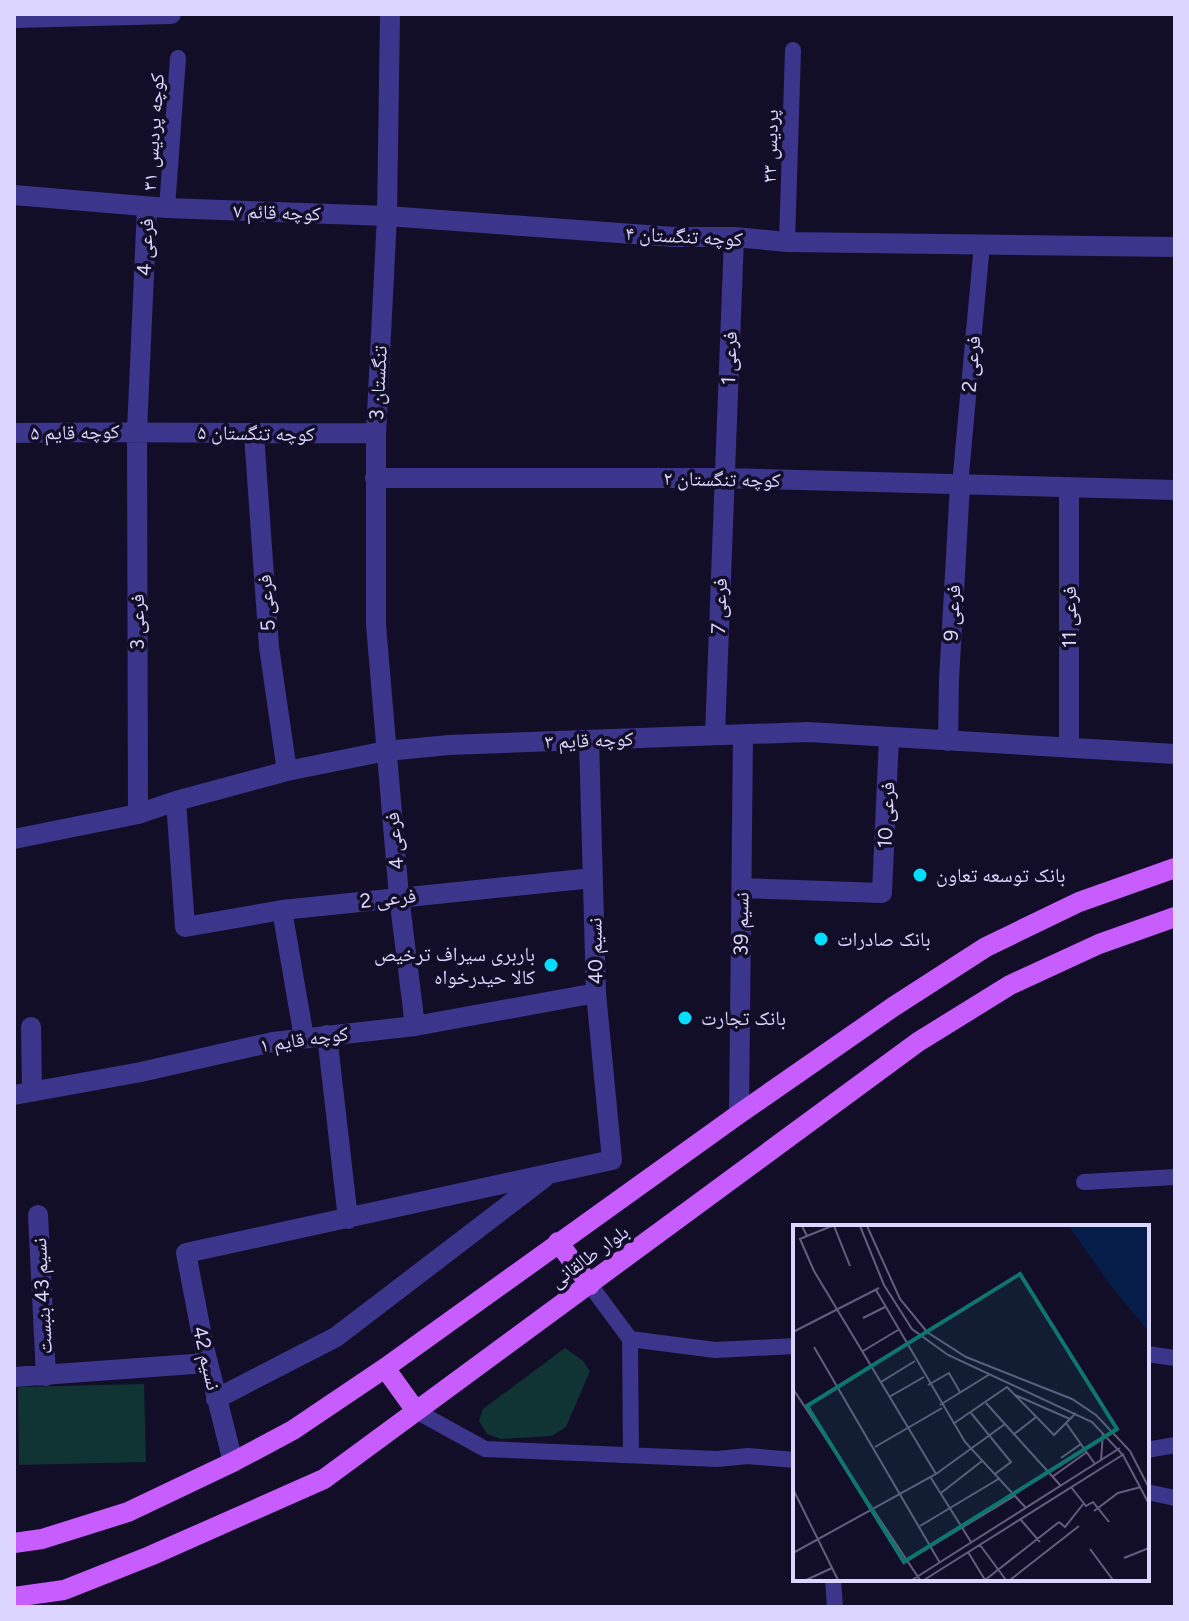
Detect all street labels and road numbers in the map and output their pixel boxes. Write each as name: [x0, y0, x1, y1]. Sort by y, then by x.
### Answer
street label: کوچه پردیس ۳۱: [137, 72, 169, 192]
street label: پردیس ۳۳: [757, 109, 783, 183]
street label: کوچه قائم ۷: [233, 198, 321, 228]
street label: فرعی 4: [132, 218, 158, 276]
street label: کوچه تنگستان ۴: [625, 221, 743, 251]
street label: فرعی 1: [716, 331, 742, 385]
street label: فرعی 2: [957, 335, 985, 393]
street label: تنگستان 3: [364, 345, 392, 421]
street label: کوچه قایم ۵: [30, 419, 120, 447]
street label: کوچه تنگستان ۵: [197, 420, 315, 446]
street label: کوچه تنگستان ۲: [663, 466, 781, 492]
street label: فرعی 5: [252, 574, 280, 632]
street label: فرعی 7: [706, 578, 732, 634]
street label: فرعی 9: [939, 584, 965, 642]
street label: فرعی 11: [1057, 586, 1081, 648]
street label: فرعی 3: [125, 594, 149, 650]
street label: کوچه قایم ۳: [544, 726, 634, 756]
street label: فرعی 10: [872, 781, 900, 849]
street label: فرعی 4: [380, 811, 408, 871]
street label: فرعی 2: [359, 883, 417, 913]
street label: نسیم 39: [728, 892, 756, 956]
street label: نسیم 40: [582, 917, 610, 985]
street label: کوچه قایم ۱: [258, 1021, 350, 1059]
street label: بلوار طالقانی: [545, 1219, 633, 1293]
street label: نسیم 43 بنبست: [27, 1237, 59, 1355]
street label: نسیم 42: [186, 1324, 226, 1393]

